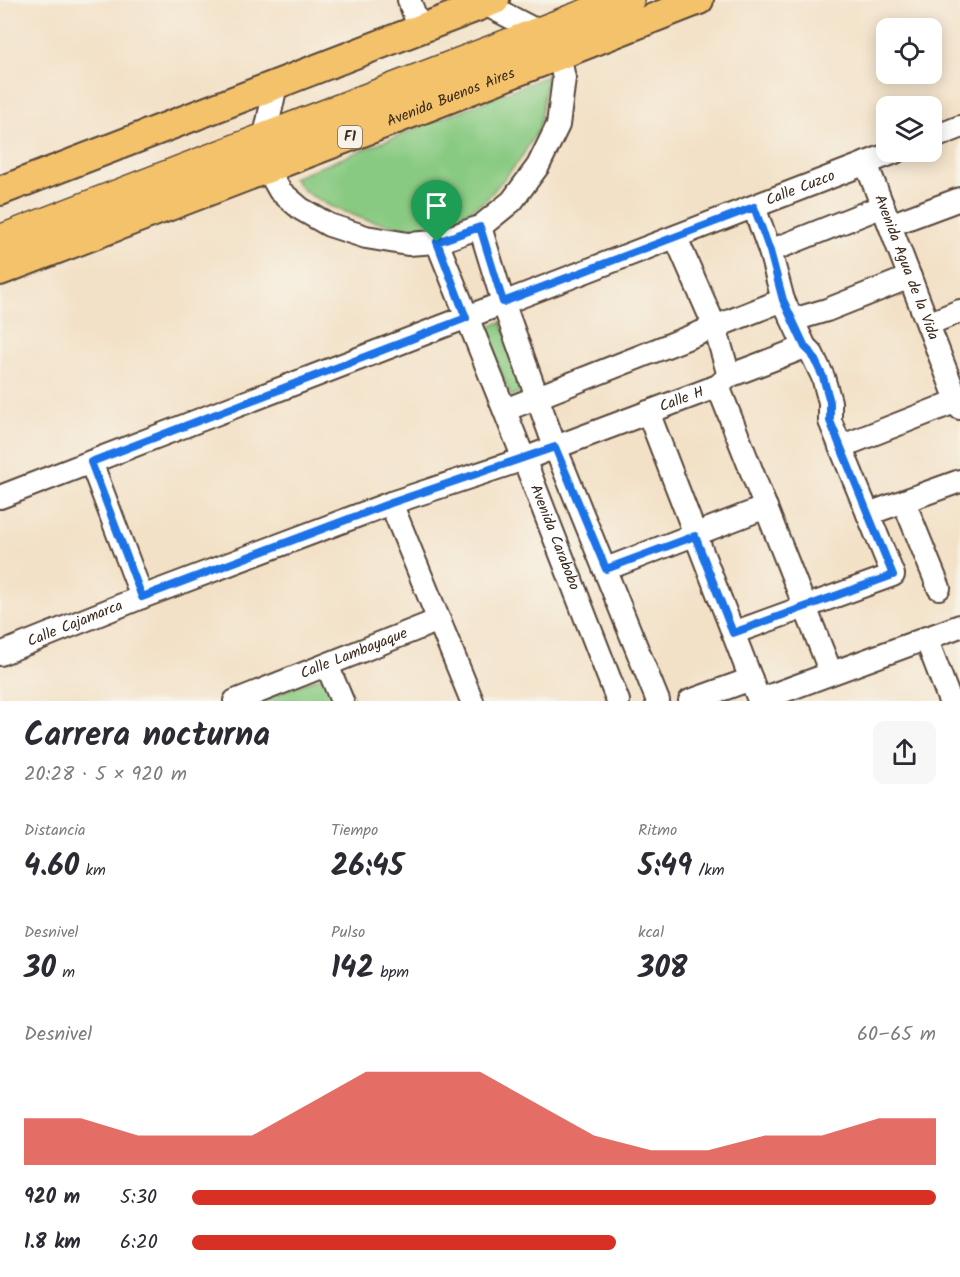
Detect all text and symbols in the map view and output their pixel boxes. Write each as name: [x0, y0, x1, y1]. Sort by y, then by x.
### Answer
map controls: [876, 18, 942, 162]
button: locate: [876, 18, 942, 84]
street label: Avenida Buenos Aires: [383, 62, 519, 134]
button: layers: [876, 96, 942, 162]
road number: F1: [338, 126, 362, 148]
street label: Calle Cuzco: [762, 164, 839, 213]
pin: [411, 180, 462, 242]
icon: arrive: [420, 189, 453, 222]
street label: Avenida Agua de la Vida: [867, 191, 945, 344]
street label: Calle H: [656, 380, 708, 419]
street label: Avenida Carabobo: [523, 481, 586, 594]
street label: Calle Cajamarca: [24, 594, 126, 654]
street label: Calle Lambayaque: [297, 622, 411, 686]
text: Carrera nocturna: [24, 710, 270, 763]
button: share: [873, 721, 936, 784]
text: 20:28 · 5 × 920 m: [24, 759, 187, 791]
text: Distancia: [24, 818, 86, 843]
text: Tiempo: [331, 818, 378, 843]
text: Ritmo: [638, 818, 677, 843]
text: 4.60: [24, 843, 79, 891]
text: 26:45: [331, 843, 404, 891]
text: 5:49: [638, 843, 692, 891]
text: km: [79, 858, 106, 883]
text: /km: [692, 858, 724, 883]
text: Desnivel: [24, 920, 79, 945]
text: Pulso: [331, 920, 365, 945]
text: kcal: [638, 920, 664, 945]
text: 30: [24, 945, 56, 993]
text: 142: [331, 945, 374, 993]
text: 308: [638, 945, 688, 993]
text: m: [56, 960, 75, 985]
text: bpm: [374, 960, 409, 985]
text: Desnivel: [24, 1019, 92, 1051]
text: 60–65 m: [857, 1019, 936, 1051]
text: 920 m: [24, 1182, 80, 1214]
text: 5:30: [120, 1182, 157, 1214]
text: 1.8 km: [24, 1227, 81, 1259]
text: 6:20: [120, 1227, 158, 1259]

